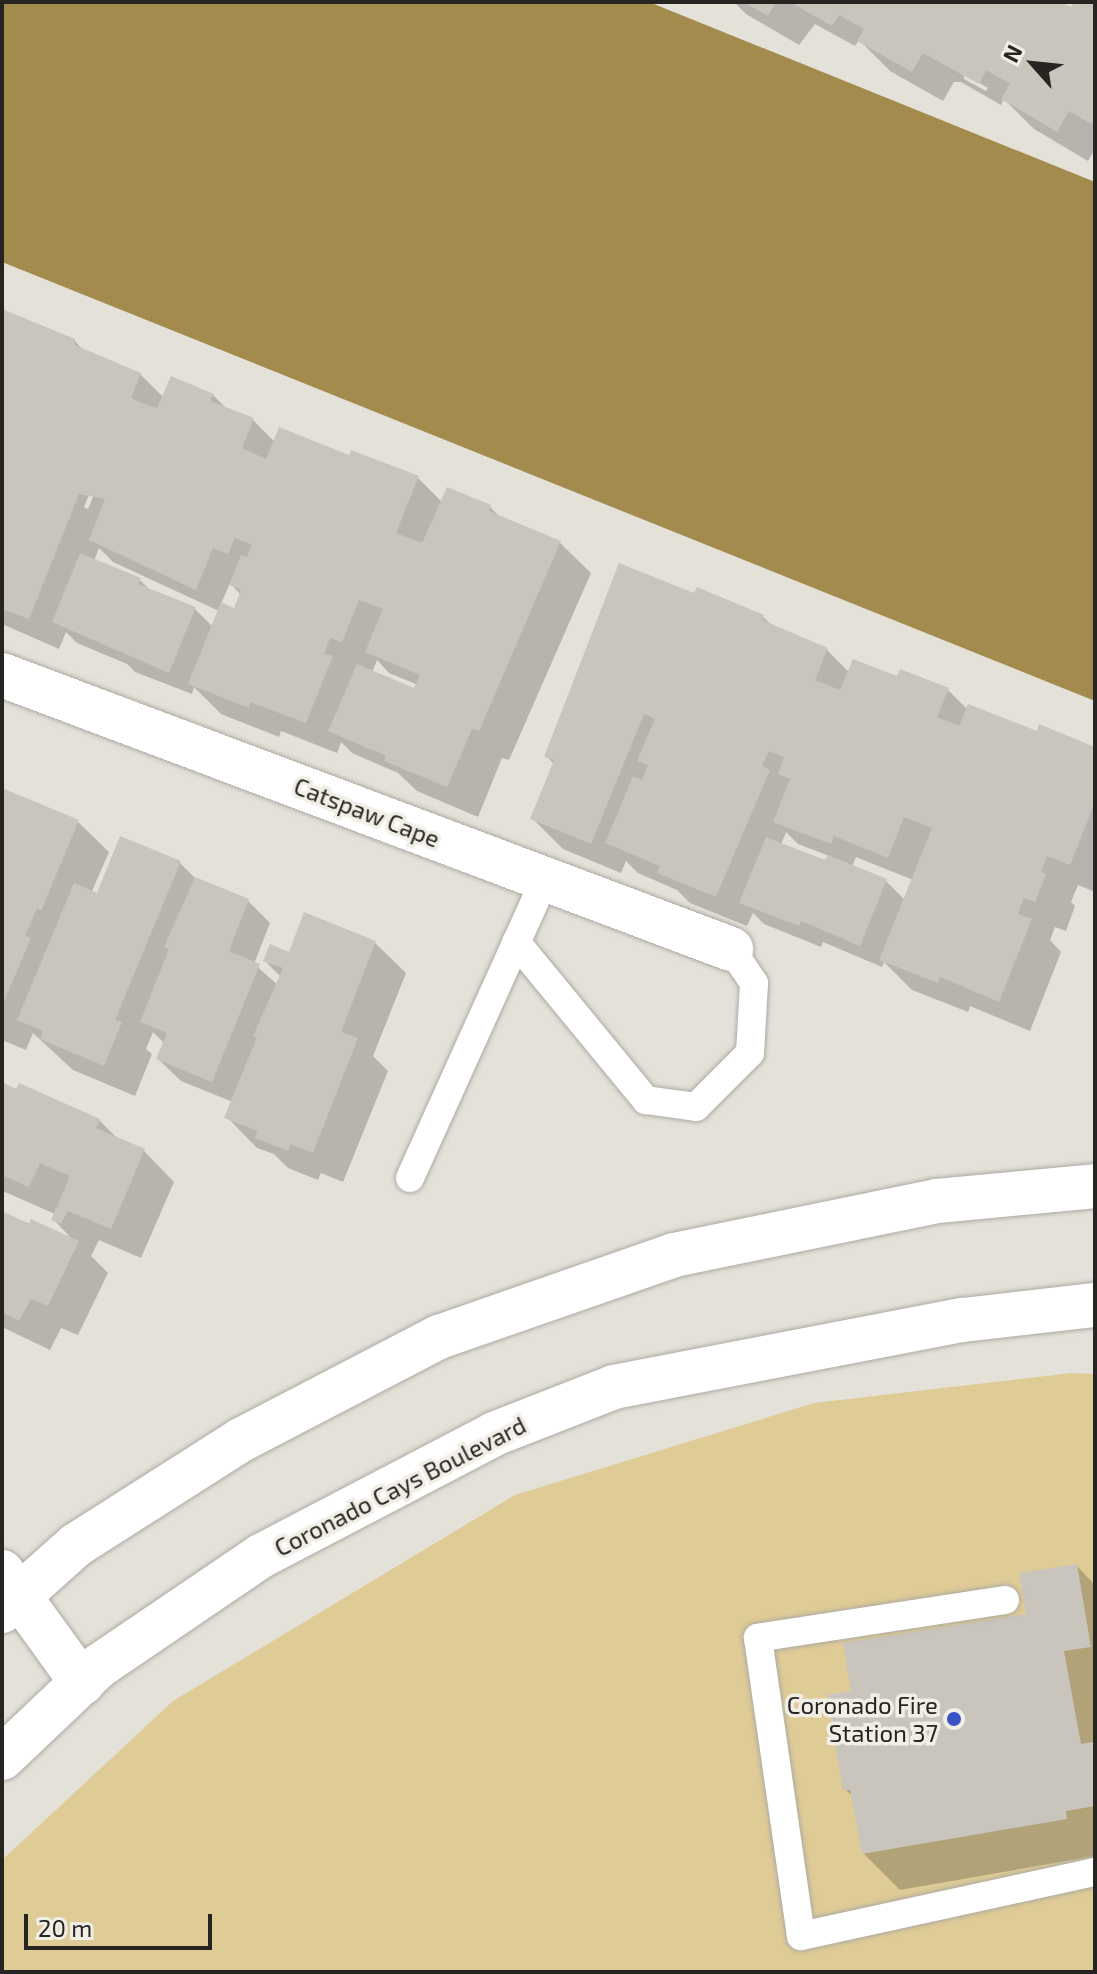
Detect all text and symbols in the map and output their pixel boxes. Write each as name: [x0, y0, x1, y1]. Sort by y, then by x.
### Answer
north arrow: [993, 24, 1073, 104]
text: N: [996, 40, 1027, 66]
street label: Catspaw Cape: [290, 771, 444, 853]
street label: Coronado Cays Boulevard: [269, 1410, 531, 1562]
place label: Coronado Fire Station 37: [787, 1691, 938, 1747]
marker: Coronado Fire Station 37: [945, 1710, 963, 1728]
scale bar: [28, 1898, 216, 1948]
text: 20 m: [38, 1913, 92, 1942]

